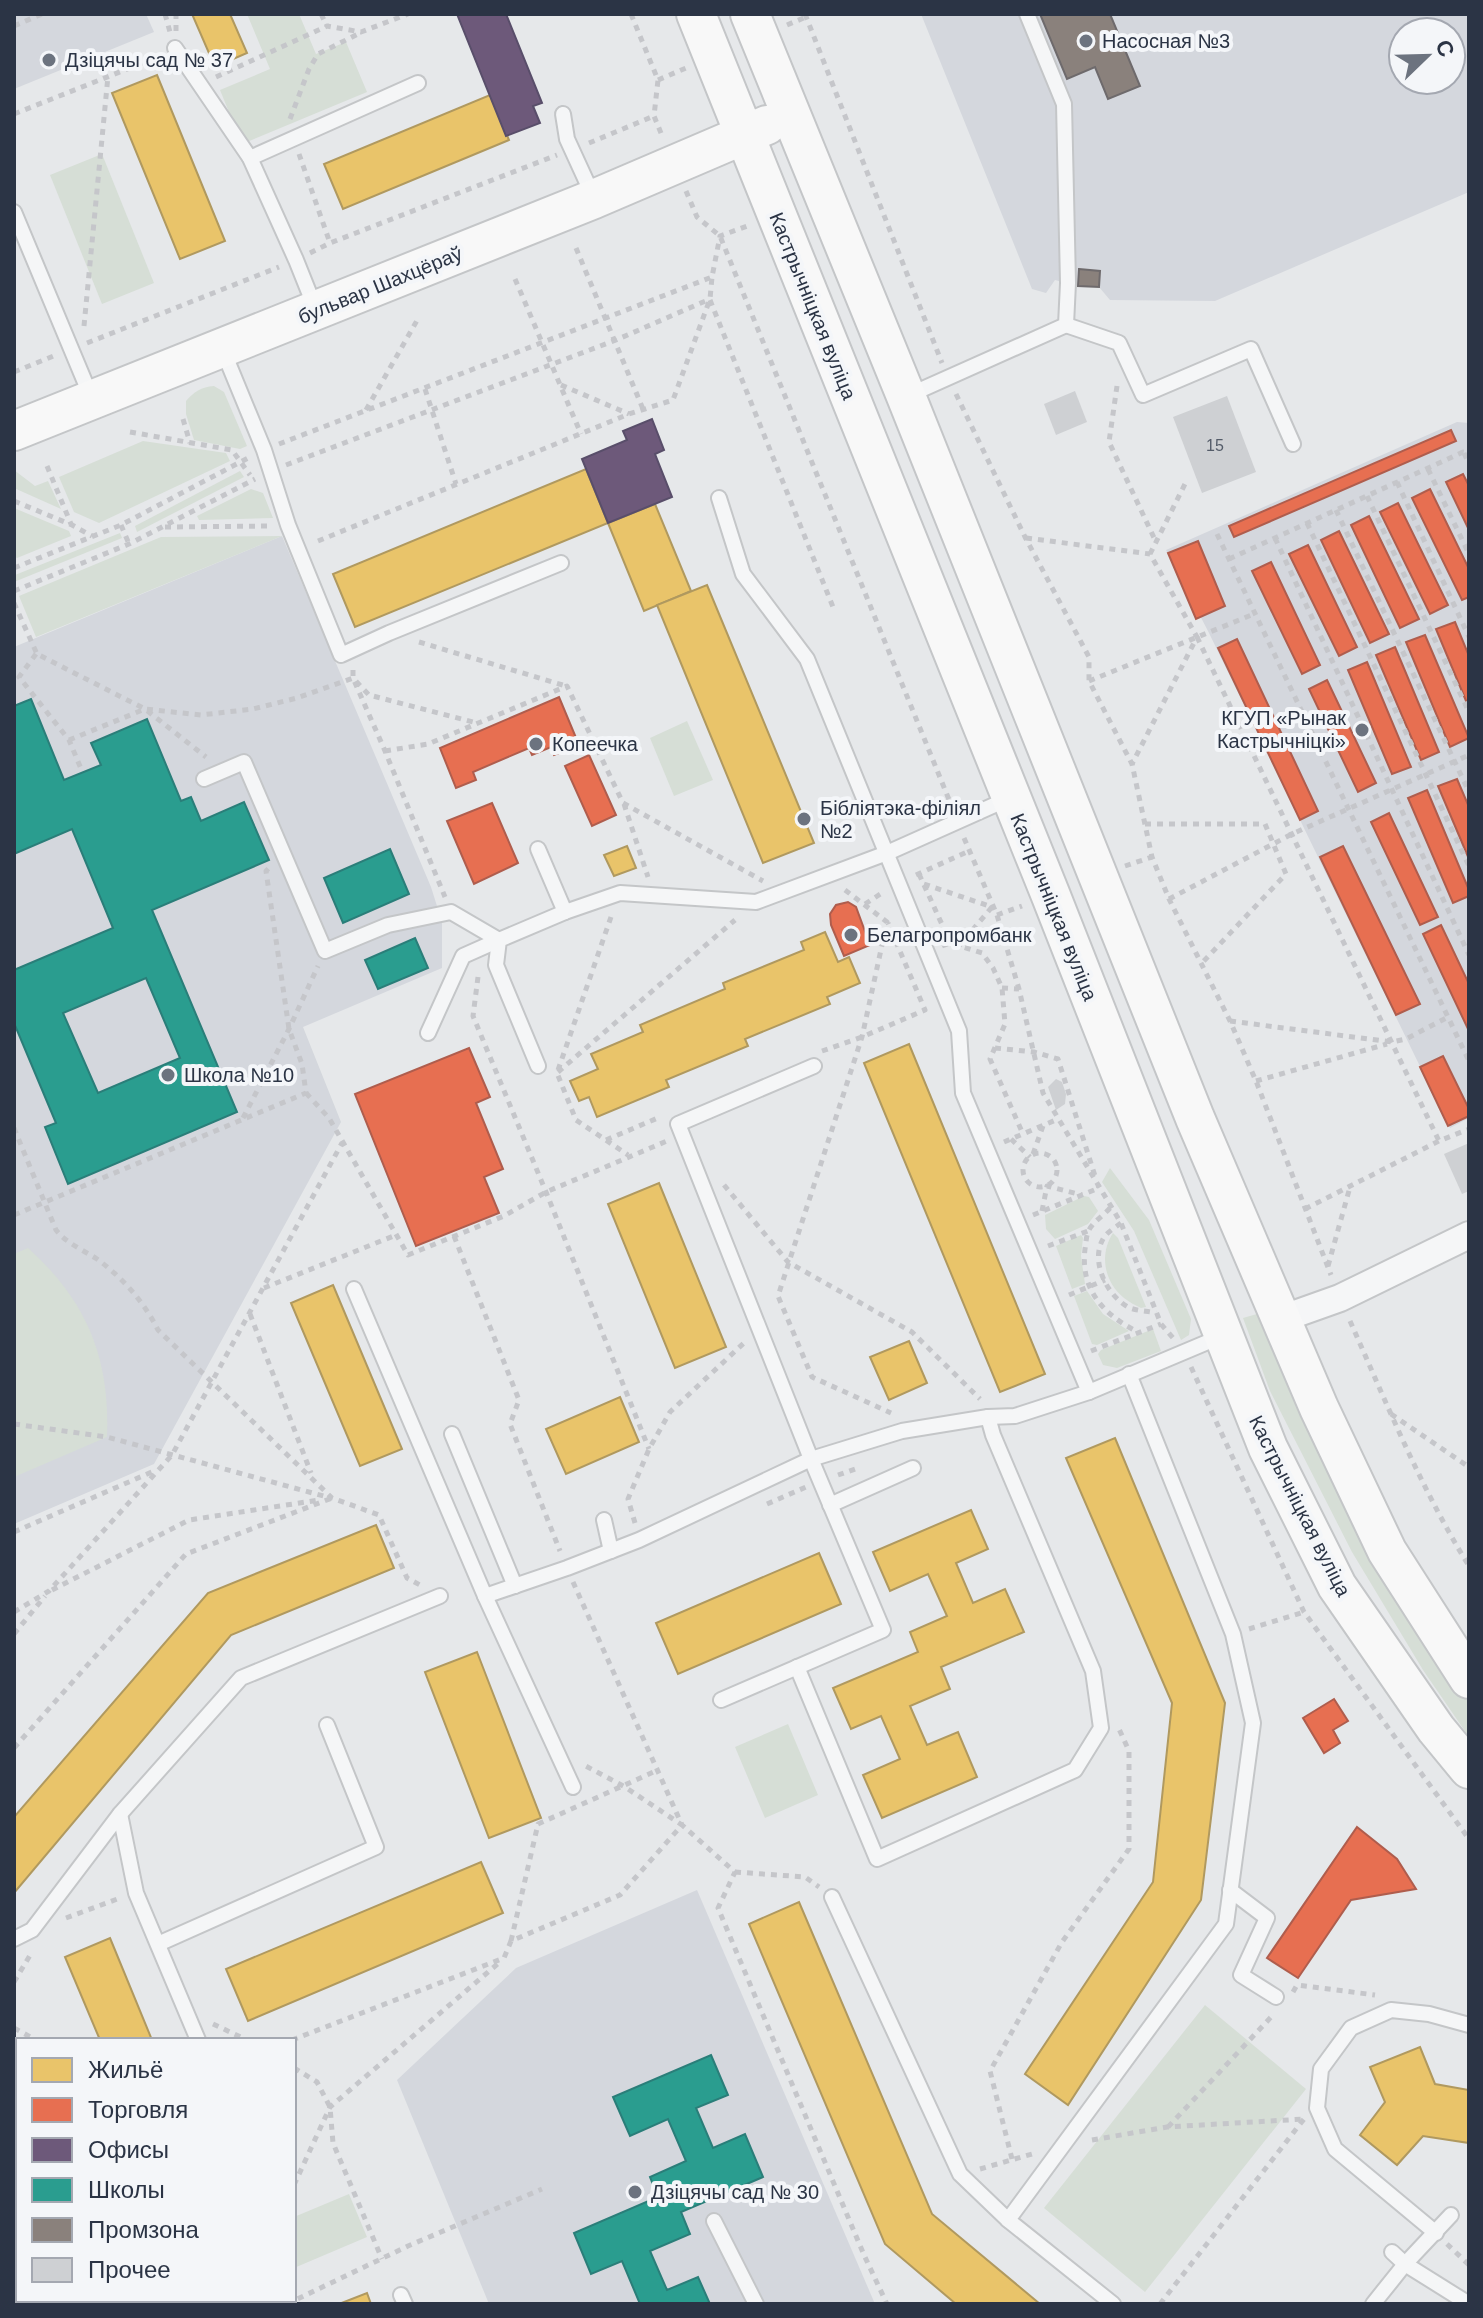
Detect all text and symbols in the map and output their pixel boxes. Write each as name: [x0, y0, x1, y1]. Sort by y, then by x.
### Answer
north arrow: [1387, 16, 1467, 96]
place label: Насосная №3: [1102, 30, 1230, 52]
marker: Насосная №3: [1077, 32, 1095, 50]
text: С: [1430, 36, 1460, 61]
place label: Дзіцячы сад № 37: [65, 49, 233, 71]
marker: Дзіцячы сад № 37: [40, 51, 58, 69]
street label: Кастрычніцкая вуліца: [765, 209, 861, 404]
street label: бульвар Шахцёраў: [295, 242, 465, 328]
house number: 15: [1206, 437, 1224, 454]
place label: КГУП «Рынак Кастрычніцкі»: [1217, 707, 1346, 752]
marker: КГУП «Рынак Кастрычніцкі»: [1353, 721, 1371, 739]
place label: Копеечка: [552, 733, 639, 755]
marker: Копеечка: [527, 735, 545, 753]
place label: Бібліятэка-філіял №2: [820, 797, 981, 842]
marker: Бібліятэка-філіял №2: [795, 810, 813, 828]
street label: Кастрычніцкая вуліца: [1006, 810, 1102, 1005]
place label: Белагропромбанк: [867, 924, 1032, 946]
marker: Белагропромбанк: [842, 926, 860, 944]
place label: Школа №10: [184, 1064, 294, 1086]
marker: Школа №10: [159, 1066, 177, 1084]
street label: Кастрычніцкая вуліца: [1245, 1412, 1356, 1601]
legend: [16, 2038, 296, 2302]
text: Жильё: [88, 2056, 163, 2083]
text: Торговля: [88, 2096, 188, 2123]
text: Офисы: [88, 2136, 169, 2163]
text: Школы: [88, 2176, 165, 2203]
place label: Дзіцячы сад № 30: [651, 2181, 819, 2203]
marker: Дзіцячы сад № 30: [626, 2183, 644, 2201]
text: Промзона: [88, 2216, 200, 2243]
text: Прочее: [88, 2256, 171, 2283]

